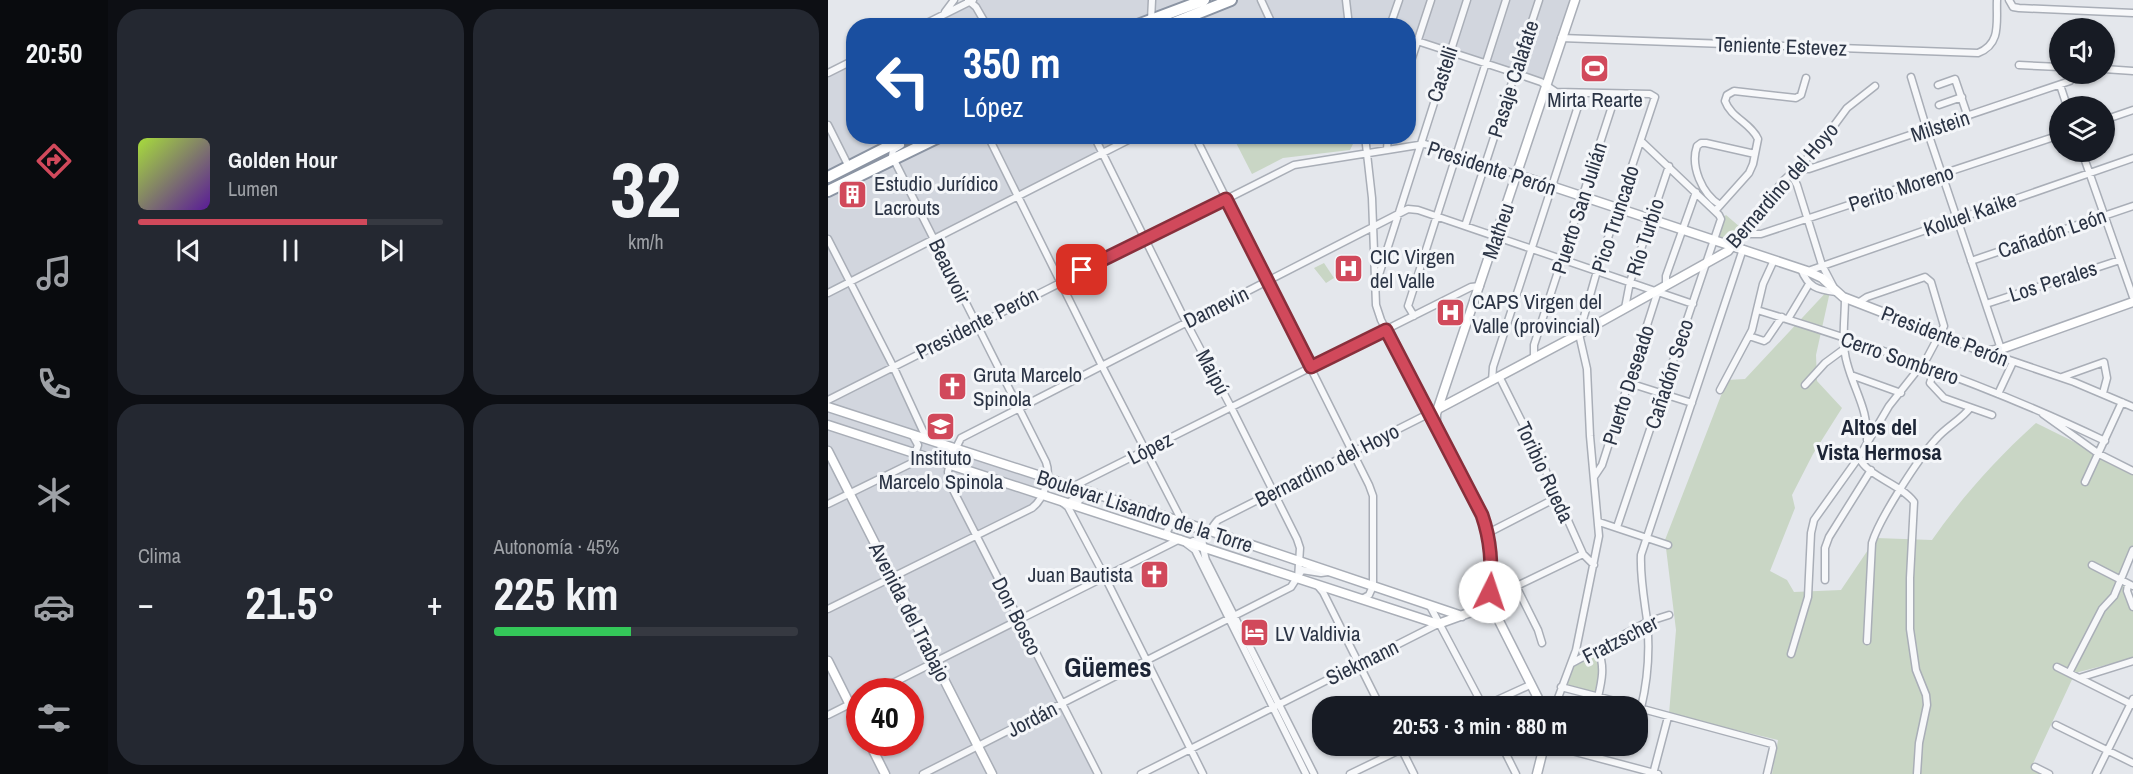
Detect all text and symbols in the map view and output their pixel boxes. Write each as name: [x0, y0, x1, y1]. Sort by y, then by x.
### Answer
street label: Pasaje Calafate: [1480, 17, 1546, 141]
map controls: [2049, 18, 2115, 162]
button: sound: [2049, 18, 2115, 84]
street label: Teniente Estevez: [1714, 29, 1848, 63]
text: 20:50: [26, 35, 82, 71]
text: 350 m: [963, 35, 1061, 91]
icon: left: [864, 42, 942, 120]
street label: Castelli: [1419, 42, 1465, 106]
sports icon: Mirta Rearte: [1579, 52, 1611, 84]
place label: Mirta Rearte: [1547, 85, 1643, 114]
text: López: [963, 89, 1023, 125]
button: layers: [2049, 96, 2115, 162]
street label: Milstein: [1907, 103, 1973, 149]
street label: Bernardino del Hoyo: [1719, 116, 1845, 254]
street label: Presidente Perón: [1424, 134, 1560, 202]
text: 32: [610, 136, 681, 241]
street label: Puerto San Julián: [1544, 138, 1614, 278]
icon: directions: [33, 140, 75, 182]
text: Golden Hour: [228, 145, 337, 175]
street label: Perito Moreno: [1845, 157, 1957, 219]
street label: Pico Truncado: [1584, 162, 1646, 276]
place label: Estudio Jurídico Lacrouts: [874, 169, 998, 222]
text: Lumen: [228, 175, 278, 202]
building icon: Estudio Jurídico Lacrouts: [837, 179, 869, 211]
street label: Koluel Kaike: [1920, 185, 2020, 243]
street label: Río Turbio: [1619, 195, 1671, 279]
street label: Matheu: [1475, 199, 1521, 263]
street label: Cañadón León: [1994, 201, 2110, 265]
text: km/h: [628, 228, 664, 255]
icon: previous: [172, 234, 205, 267]
icon: pause: [274, 234, 307, 267]
icon: next: [375, 234, 408, 267]
street label: Beauvoir: [922, 234, 978, 309]
place label: CIC Virgen del Valle: [1370, 242, 1455, 295]
pin: [1056, 244, 1107, 295]
icon: music: [33, 252, 75, 294]
hospital icon: CIC Virgen del Valle: [1333, 252, 1365, 284]
icon: arrive: [1065, 253, 1098, 286]
street label: Los Perales: [2005, 253, 2101, 309]
street label: Damevin: [1179, 279, 1253, 335]
street label: Presidente Perón: [911, 280, 1043, 366]
place label: CAPS Virgen del Valle (provincial): [1472, 287, 1602, 340]
hospital icon: CAPS Virgen del Valle (provincial): [1435, 297, 1467, 329]
street label: Presidente Perón: [1877, 298, 2013, 374]
street label: Cañadón Seco: [1638, 315, 1700, 433]
street label: Puerto Deseado: [1595, 321, 1661, 449]
street label: Cerro Sombrero: [1837, 324, 1963, 392]
street label: Maipú: [1189, 344, 1237, 400]
place label: Gruta Marcelo Spinola: [973, 360, 1082, 413]
icon: phone: [33, 363, 75, 405]
church icon: Gruta Marcelo Spinola: [936, 370, 968, 402]
school or university icon: Instituto Marcelo Spinola: [925, 410, 957, 442]
district label: Altos del Vista Hermosa: [1816, 412, 1942, 467]
street label: Bernardino del Hoyo: [1250, 416, 1404, 514]
street label: Toribio Rueda: [1509, 417, 1581, 528]
street label: López: [1123, 424, 1178, 472]
place label: Instituto Marcelo Spinola: [879, 443, 1004, 496]
street label: Boulevar Lisandro de la Torre: [1033, 462, 1257, 560]
icon: climate: [33, 474, 75, 516]
text: Autonomía · 45%: [494, 533, 619, 560]
street label: Avenida del Trabajo: [862, 536, 958, 687]
text: Clima: [138, 542, 181, 569]
church icon: Juan Bautista: [1138, 558, 1170, 590]
place label: Juan Bautista: [1028, 560, 1133, 589]
position arrow: [1458, 560, 1522, 624]
text: 225 km: [494, 563, 619, 624]
text: 21.5°: [245, 572, 335, 633]
street label: Don Bosco: [985, 572, 1049, 660]
text: −: [138, 581, 154, 625]
text: +: [427, 581, 442, 625]
icon: car: [33, 586, 75, 628]
street label: Fratzscher: [1577, 607, 1663, 670]
hotel icon: LV Valdivia: [1238, 617, 1270, 649]
place label: LV Valdivia: [1275, 619, 1361, 648]
street label: Siekmann: [1321, 632, 1403, 692]
district label: Güemes: [1064, 649, 1152, 685]
speed limit sign: 40: [846, 678, 924, 756]
street label: Jordán: [1002, 694, 1062, 744]
icon: filters: [33, 697, 75, 739]
text: 20:53 · 3 min · 880 m: [1393, 711, 1567, 741]

